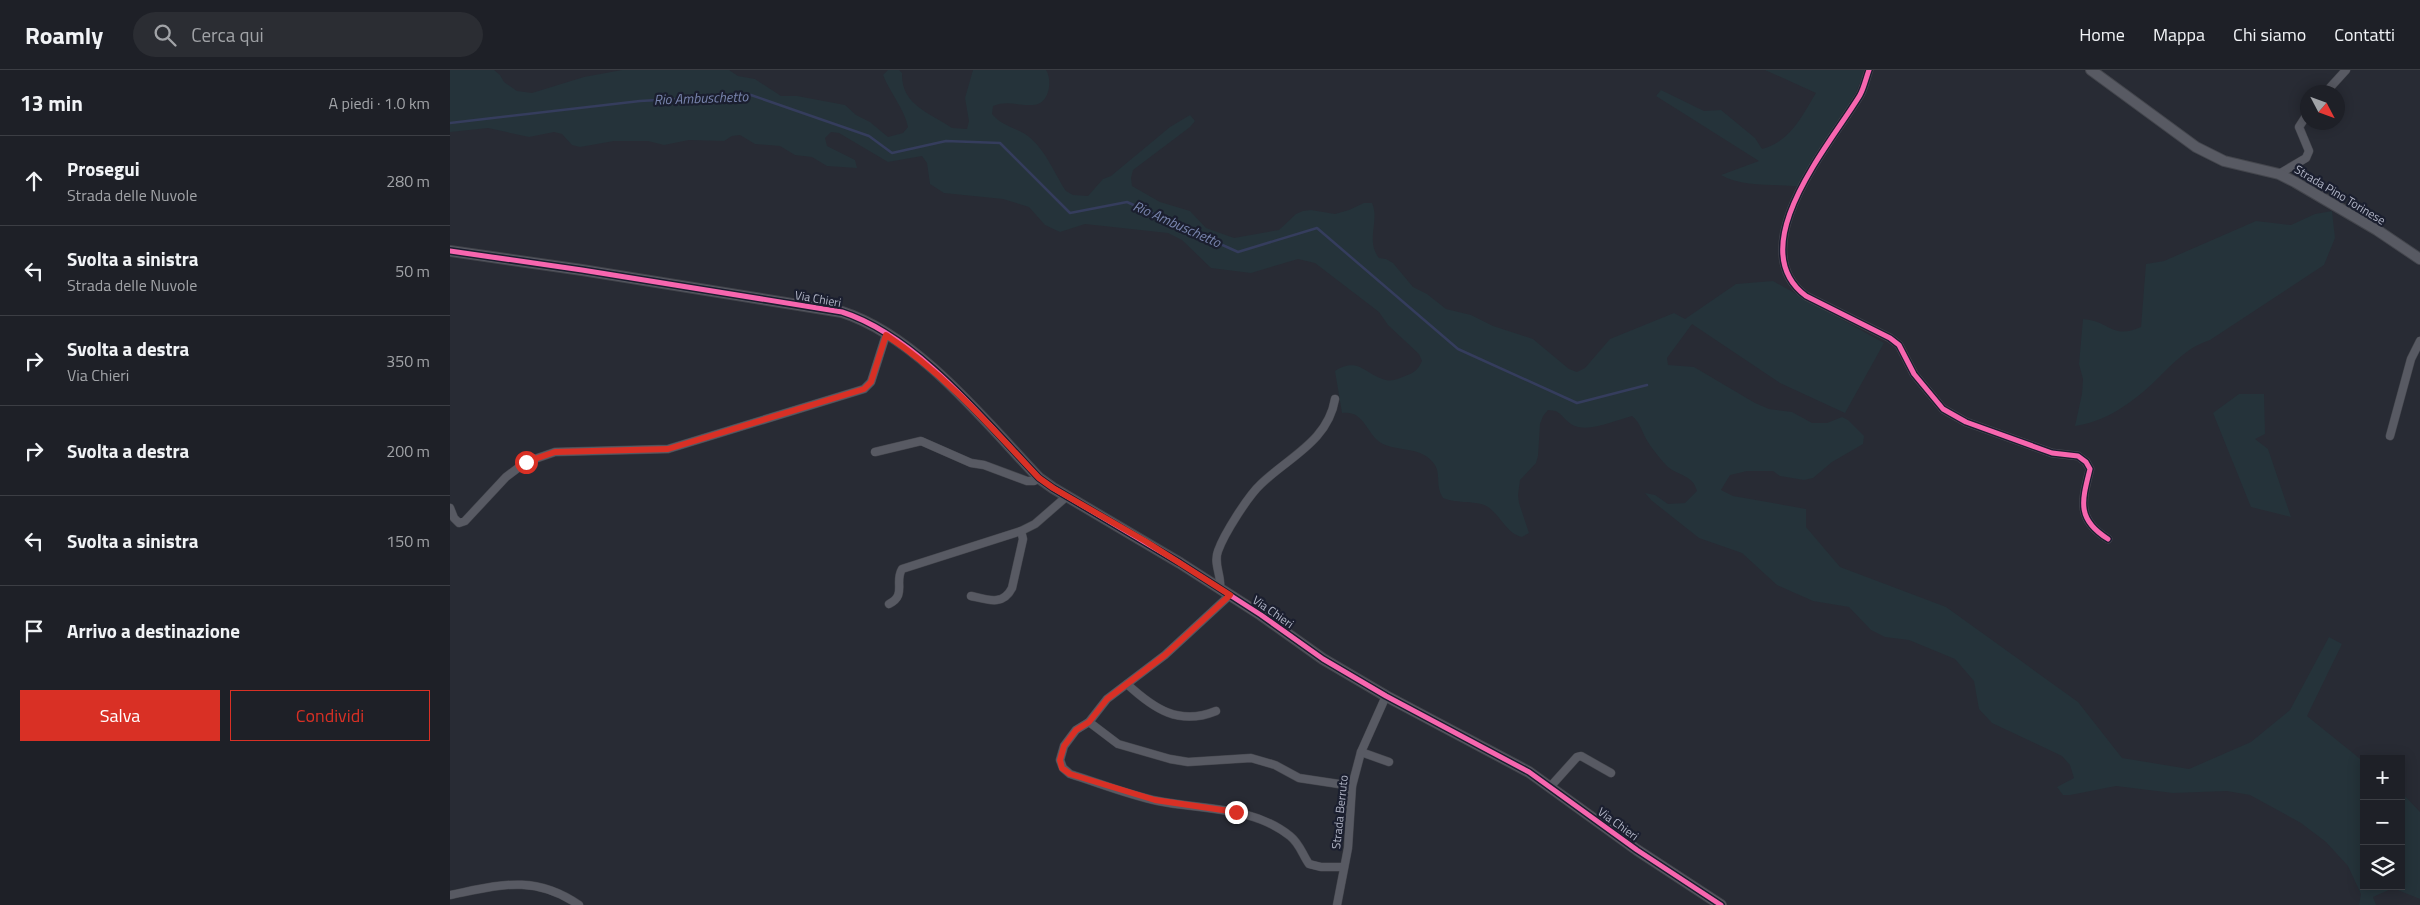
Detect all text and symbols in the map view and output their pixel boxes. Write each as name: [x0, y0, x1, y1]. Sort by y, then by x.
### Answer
search box: [133, 12, 483, 57]
text: Roamly: [25, 17, 103, 53]
text: Cerca qui: [191, 20, 264, 49]
icon: search: [151, 21, 179, 49]
text: Home: [2079, 21, 2125, 48]
text: Mappa: [2153, 21, 2205, 48]
text: Chi siamo: [2233, 21, 2306, 48]
text: Contatti: [2334, 21, 2395, 48]
water label: Rio Ambuschetto: [653, 85, 750, 110]
north arrow: [2300, 85, 2345, 130]
text: 13 min: [20, 87, 83, 119]
text: A piedi · 1.0 km: [329, 91, 430, 115]
text: Prosegui: [67, 154, 140, 183]
street label: Strada Pino Torinese: [2291, 160, 2389, 229]
icon: ahead: [20, 167, 48, 195]
text: 280 m: [386, 169, 430, 193]
text: Strada delle Nuvole: [67, 183, 197, 207]
water label: Rio Ambuschetto: [1130, 195, 1226, 253]
text: Svolta a sinistra: [67, 244, 198, 273]
icon: left: [20, 257, 48, 285]
text: 50 m: [395, 259, 430, 283]
text: Strada delle Nuvole: [67, 273, 197, 297]
street label: Via Chieri: [793, 285, 843, 312]
text: Svolta a destra: [67, 334, 189, 363]
icon: right: [20, 347, 48, 375]
text: 350 m: [386, 349, 430, 373]
text: Via Chieri: [67, 363, 129, 387]
text: Svolta a destra: [67, 436, 189, 465]
icon: right: [20, 437, 48, 465]
text: 200 m: [386, 439, 430, 463]
route start: [515, 451, 538, 474]
text: Svolta a sinistra: [67, 526, 198, 555]
icon: left: [20, 527, 48, 555]
text: 150 m: [386, 529, 430, 553]
street label: Via Chieri: [1249, 590, 1298, 633]
text: Arrivo a destinazione: [67, 616, 240, 645]
icon: arrive: [20, 617, 48, 645]
button: Salva: [20, 690, 220, 741]
button: Condividi: [230, 690, 430, 741]
map controls: [2360, 755, 2405, 890]
button: +: [2360, 755, 2405, 800]
street label: Strada Berruto: [1326, 774, 1353, 850]
button: −: [2360, 800, 2405, 845]
route end: [1225, 801, 1248, 824]
street label: Via Chieri: [1594, 802, 1643, 845]
button: layers: [2360, 845, 2405, 890]

